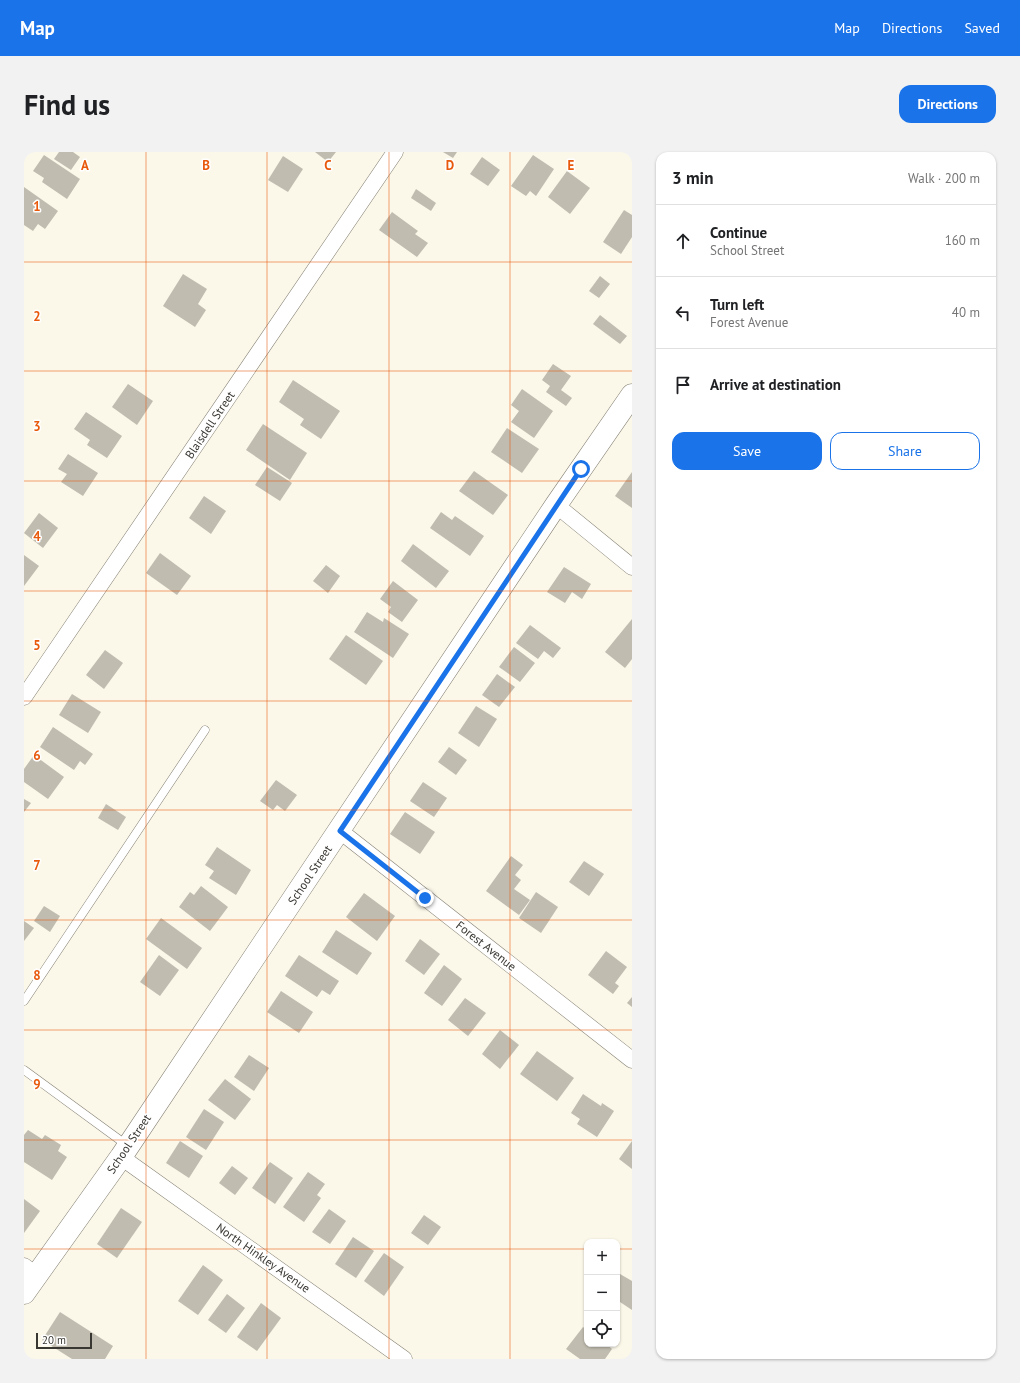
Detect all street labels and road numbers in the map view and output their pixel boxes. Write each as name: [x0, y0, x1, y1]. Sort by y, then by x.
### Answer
street label: Blaisdell Street: [182, 388, 238, 461]
street label: School Street: [284, 842, 335, 907]
street label: Forest Avenue: [453, 917, 519, 974]
street label: School Street: [103, 1111, 154, 1176]
street label: North Hinkley Avenue: [213, 1220, 313, 1296]

